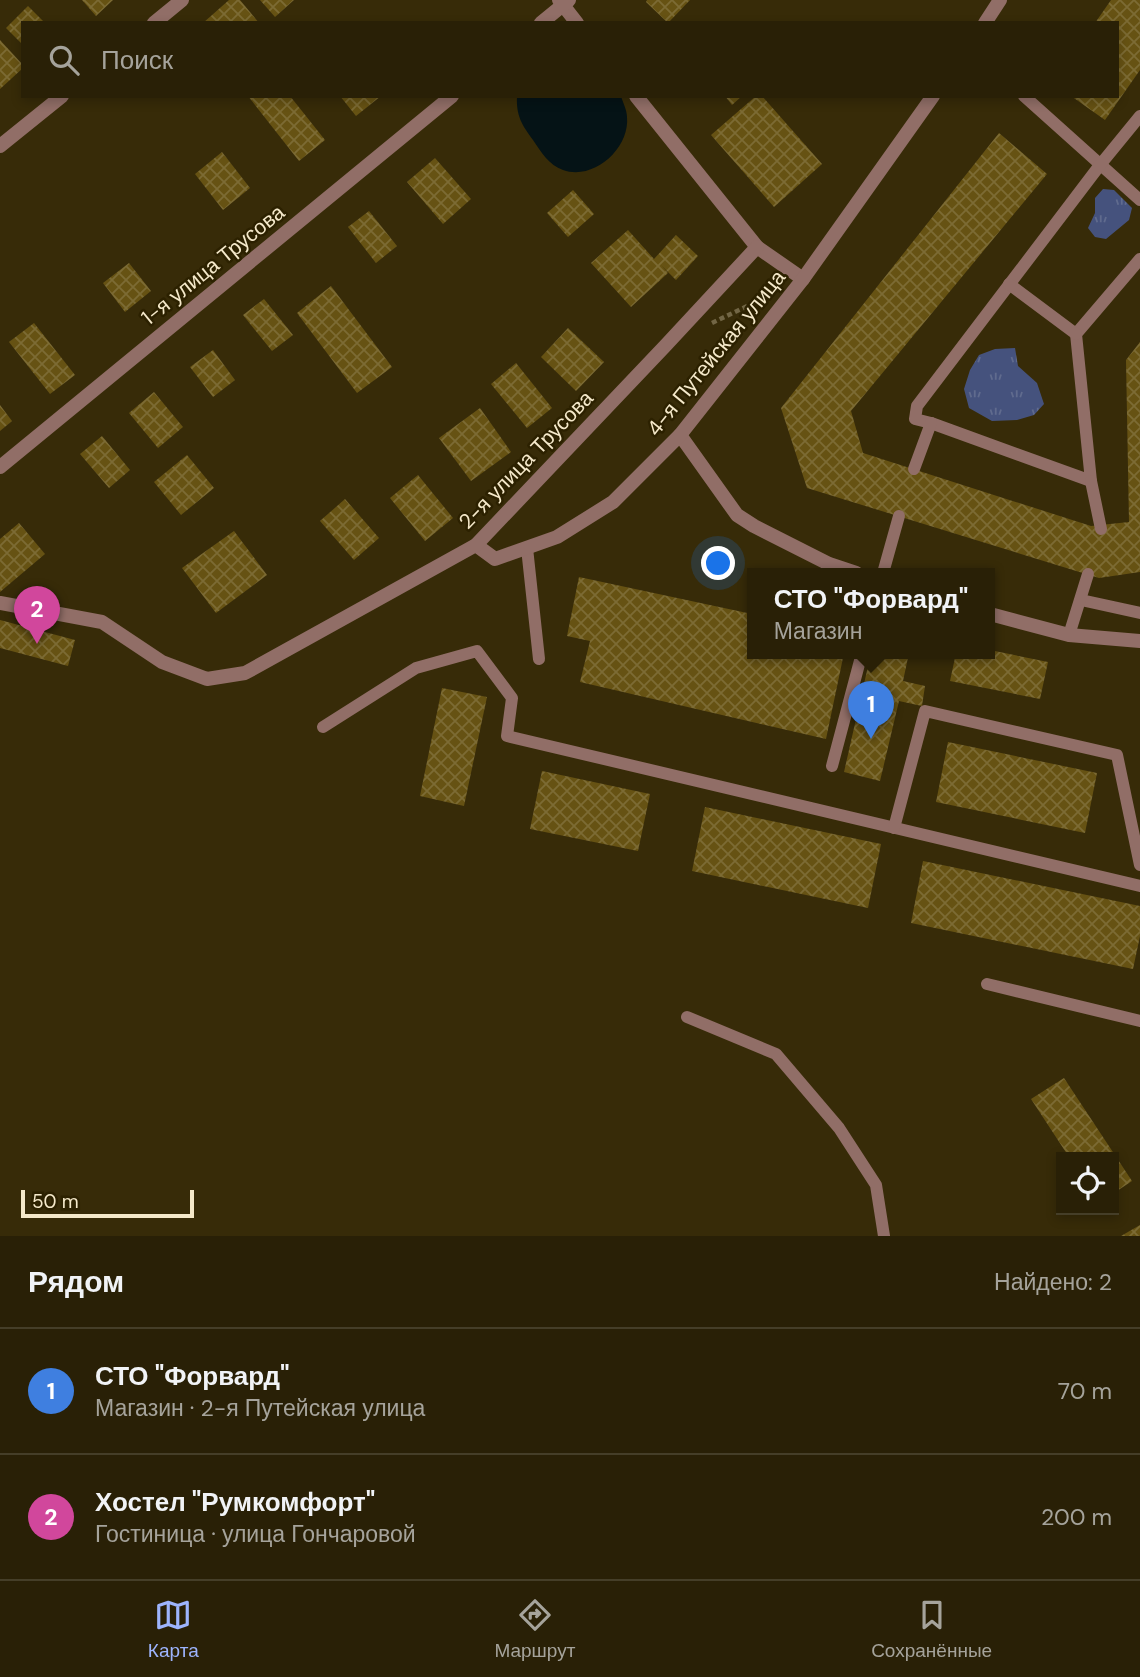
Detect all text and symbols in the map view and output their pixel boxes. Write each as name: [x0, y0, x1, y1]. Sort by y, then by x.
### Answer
search box: [21, 21, 1119, 98]
icon: search: [45, 41, 83, 79]
text: Поиск: [101, 43, 173, 77]
street label: 1-я улица Трусова: [136, 198, 291, 331]
street label: 4-я Путейская улица: [640, 264, 792, 442]
street label: 2-я улица Трусова: [453, 385, 600, 535]
your location: [701, 546, 735, 580]
popup: [747, 568, 995, 659]
text: СТО "Форвард": [774, 582, 968, 616]
pin: 2: [14, 586, 60, 644]
text: Магазин: [774, 616, 862, 646]
pin: 1: [848, 681, 894, 739]
map controls: [1056, 1152, 1119, 1215]
button: locate: [1056, 1152, 1119, 1215]
scale bar: [21, 1187, 194, 1219]
text: 50 m: [32, 1189, 79, 1214]
text: Рядом: [28, 1262, 124, 1301]
text: Найдено: 2: [994, 1267, 1112, 1297]
text: СТО "Форвард": [95, 1359, 290, 1393]
text: 1: [47, 1376, 55, 1406]
text: 70 m: [1058, 1376, 1112, 1406]
text: Магазин · 2-я Путейская улица: [95, 1393, 425, 1423]
text: Хостел "Румкомфорт": [95, 1485, 375, 1519]
text: 2: [44, 1502, 58, 1532]
text: 200 m: [1041, 1502, 1112, 1532]
text: Гостиница · улица Гончаровой: [95, 1519, 416, 1549]
tab: Карта: [148, 1596, 199, 1663]
tab: Маршрут: [494, 1596, 575, 1663]
tab: Сохранённые: [871, 1596, 992, 1663]

